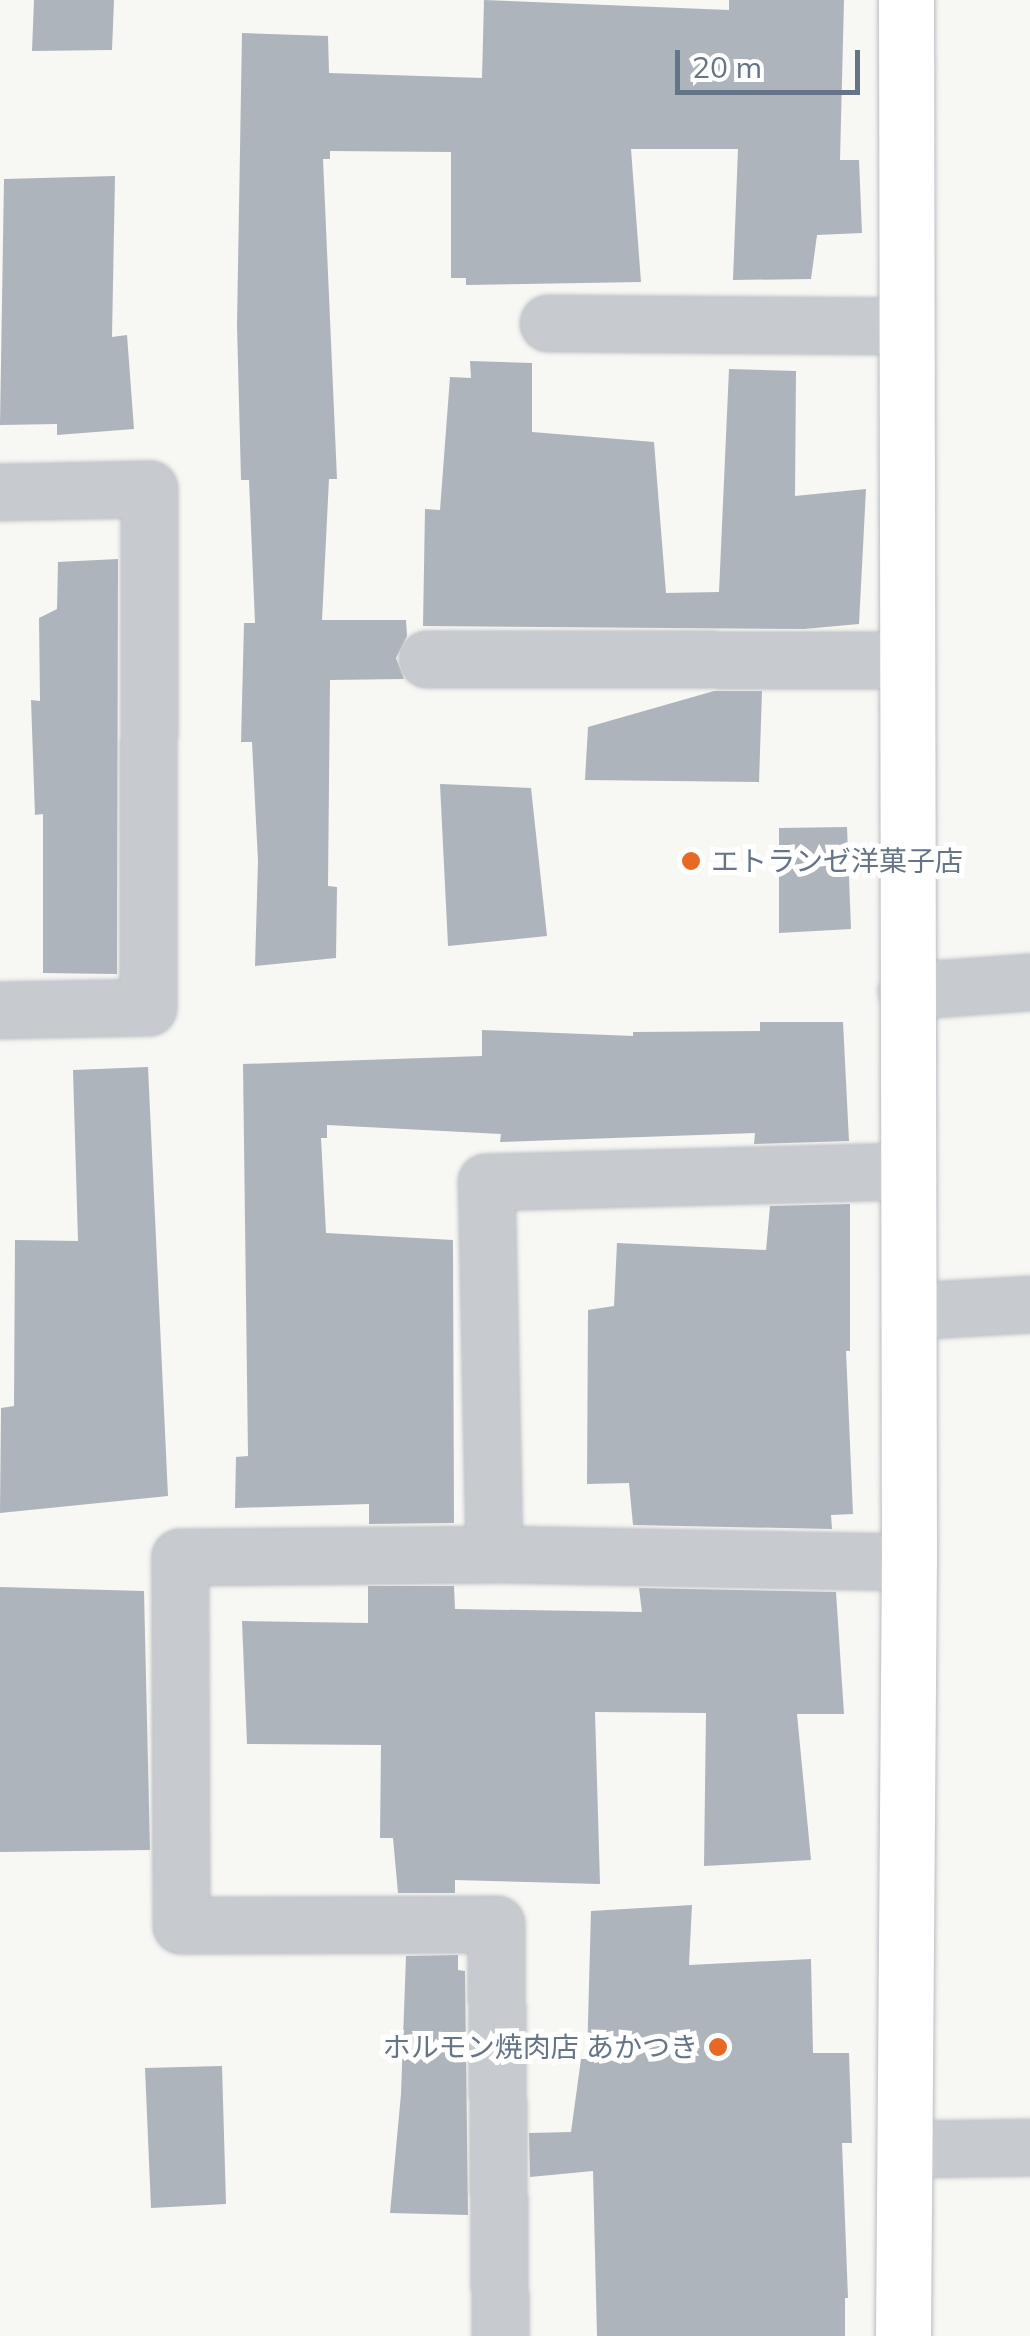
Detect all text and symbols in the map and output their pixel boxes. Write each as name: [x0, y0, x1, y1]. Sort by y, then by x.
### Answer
scale bar: [680, 30, 865, 92]
text: 20 m: [692, 48, 762, 86]
place label: エトランゼ洋菓子店: [711, 844, 963, 878]
marker: エトランゼ洋菓子店: [680, 850, 702, 872]
place label: ホルモン焼肉店 あかつき: [383, 2030, 698, 2064]
marker: ホルモン焼肉店 あかつき: [707, 2036, 729, 2058]

